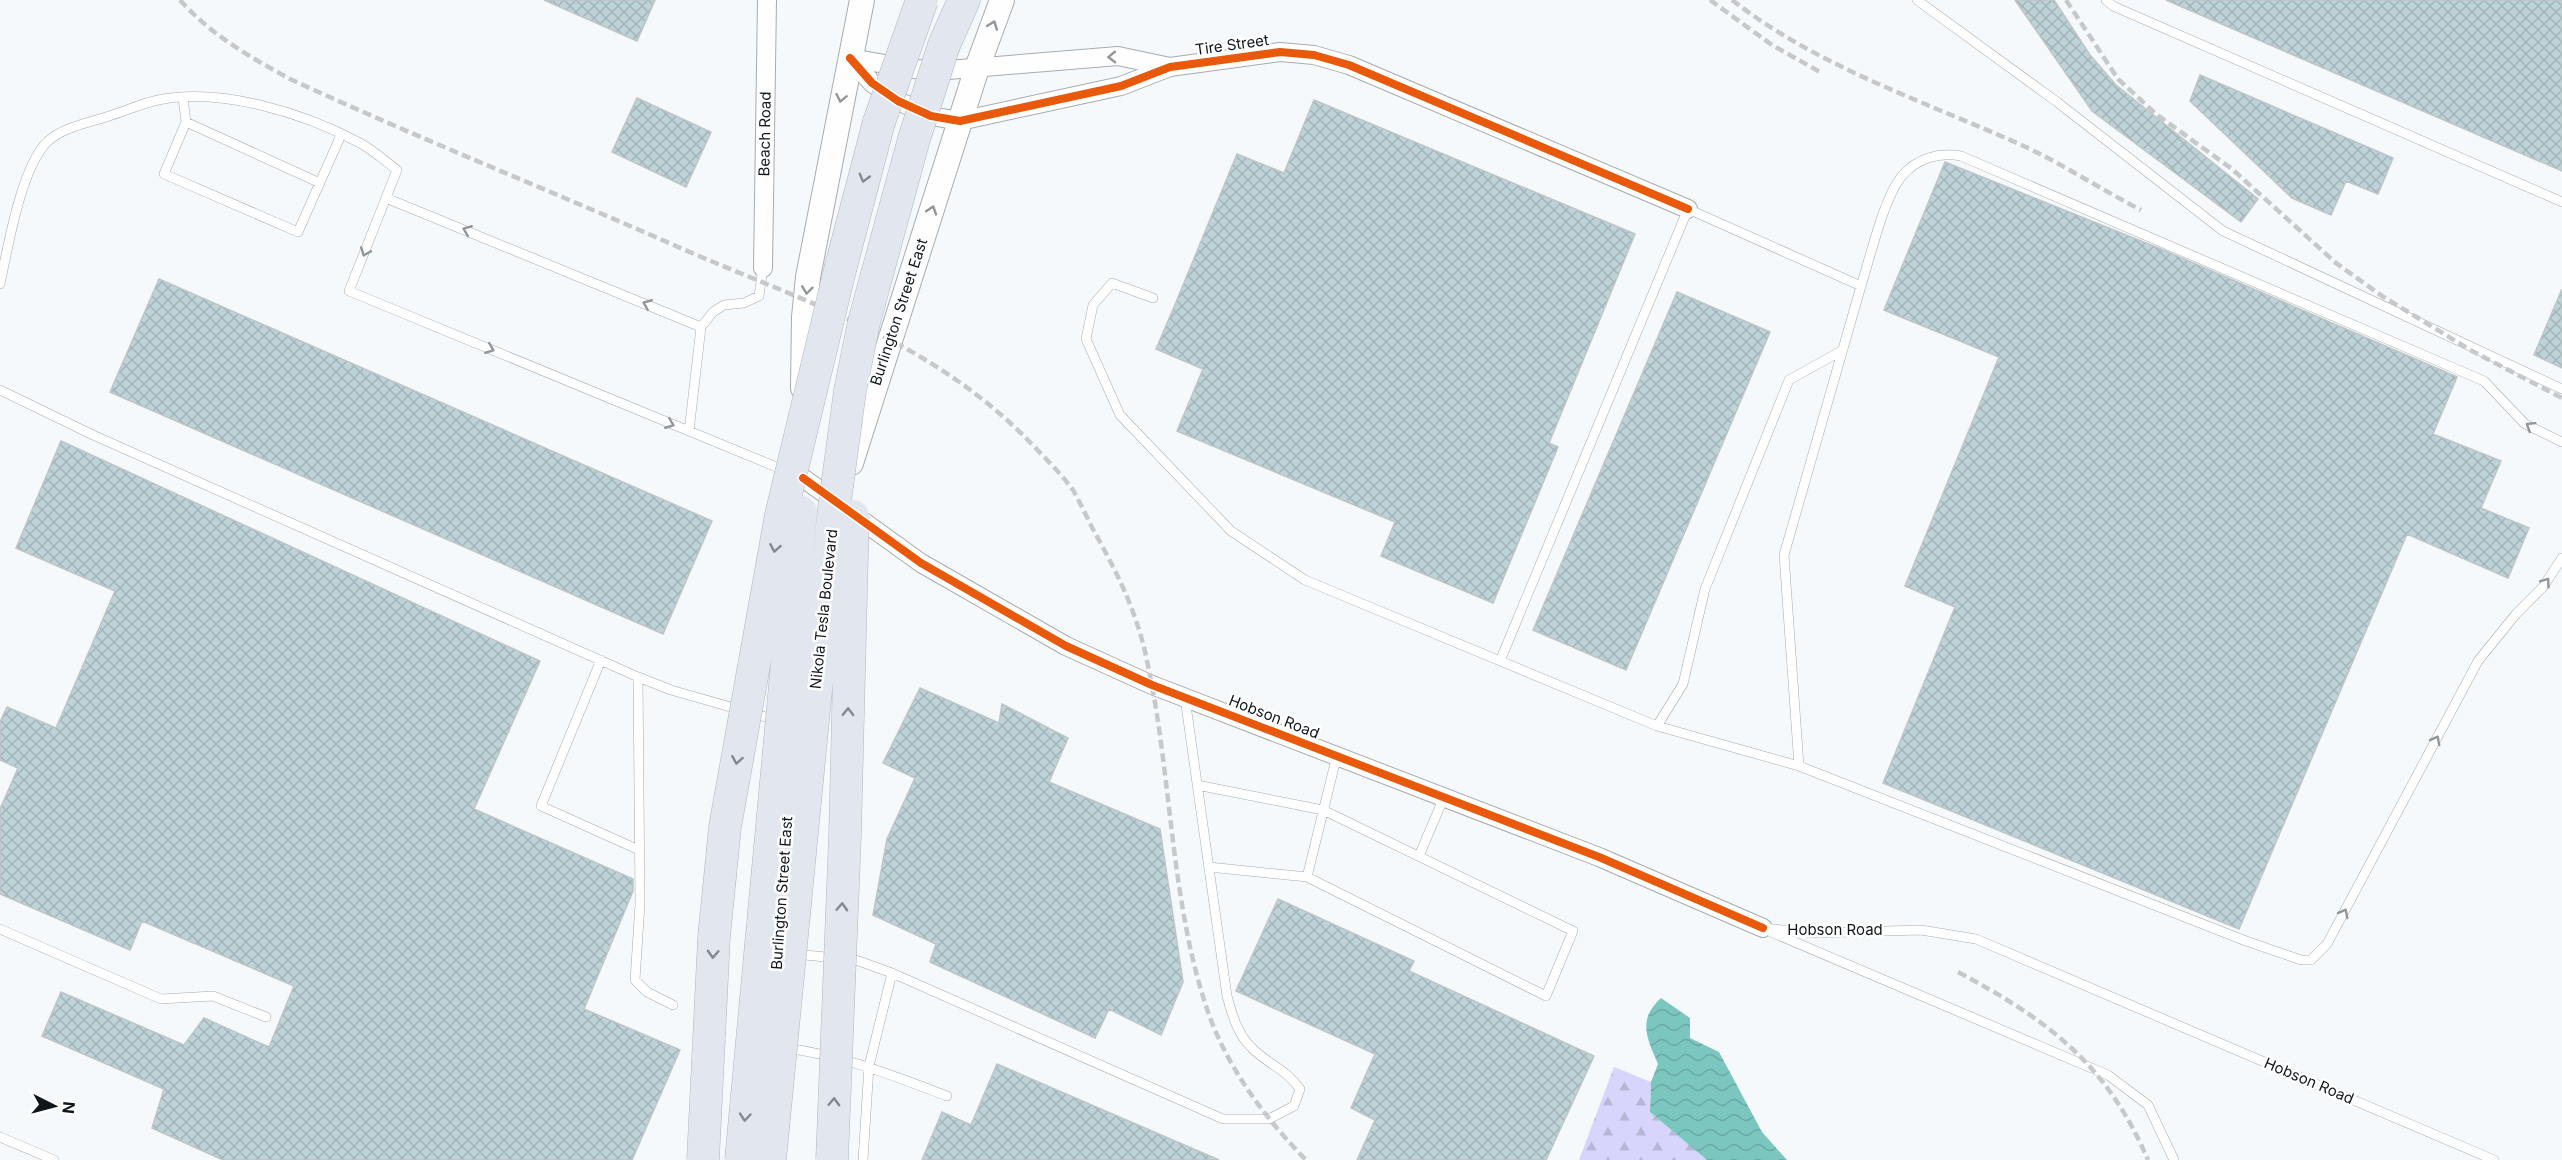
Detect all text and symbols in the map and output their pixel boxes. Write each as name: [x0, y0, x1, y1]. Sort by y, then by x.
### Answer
one-way arrow: [986, 20, 998, 31]
street label: Tire Street: [1194, 30, 1270, 59]
one-way arrow: [1108, 51, 1117, 63]
street label: Beach Road: [754, 91, 775, 177]
one-way arrow: [835, 93, 848, 103]
one-way arrow: [859, 173, 871, 183]
one-way arrow: [924, 205, 937, 216]
one-way arrow: [462, 225, 472, 238]
street label: Burlington Street East: [866, 236, 931, 388]
one-way arrow: [359, 246, 372, 257]
one-way arrow: [801, 286, 813, 295]
one-way arrow: [642, 299, 653, 311]
one-way arrow: [484, 342, 495, 354]
one-way arrow: [664, 417, 675, 429]
one-way arrow: [2526, 421, 2536, 433]
street label: Nikola Tesla Boulevard: [806, 528, 841, 690]
one-way arrow: [769, 542, 782, 552]
one-way arrow: [2539, 577, 2550, 588]
street label: Hobson Road: [1226, 691, 1322, 743]
one-way arrow: [842, 707, 854, 716]
one-way arrow: [2428, 736, 2440, 747]
one-way arrow: [731, 755, 744, 765]
street label: Burlington Street East: [767, 816, 796, 970]
one-way arrow: [836, 902, 849, 911]
one-way arrow: [2337, 908, 2348, 919]
street label: Hobson Road: [1787, 920, 1883, 939]
one-way arrow: [707, 949, 720, 958]
street label: Hobson Road: [2262, 1053, 2357, 1108]
north arrow: [24, 1076, 84, 1136]
one-way arrow: [827, 1097, 840, 1106]
text: N: [58, 1100, 80, 1115]
one-way arrow: [739, 1112, 752, 1121]

